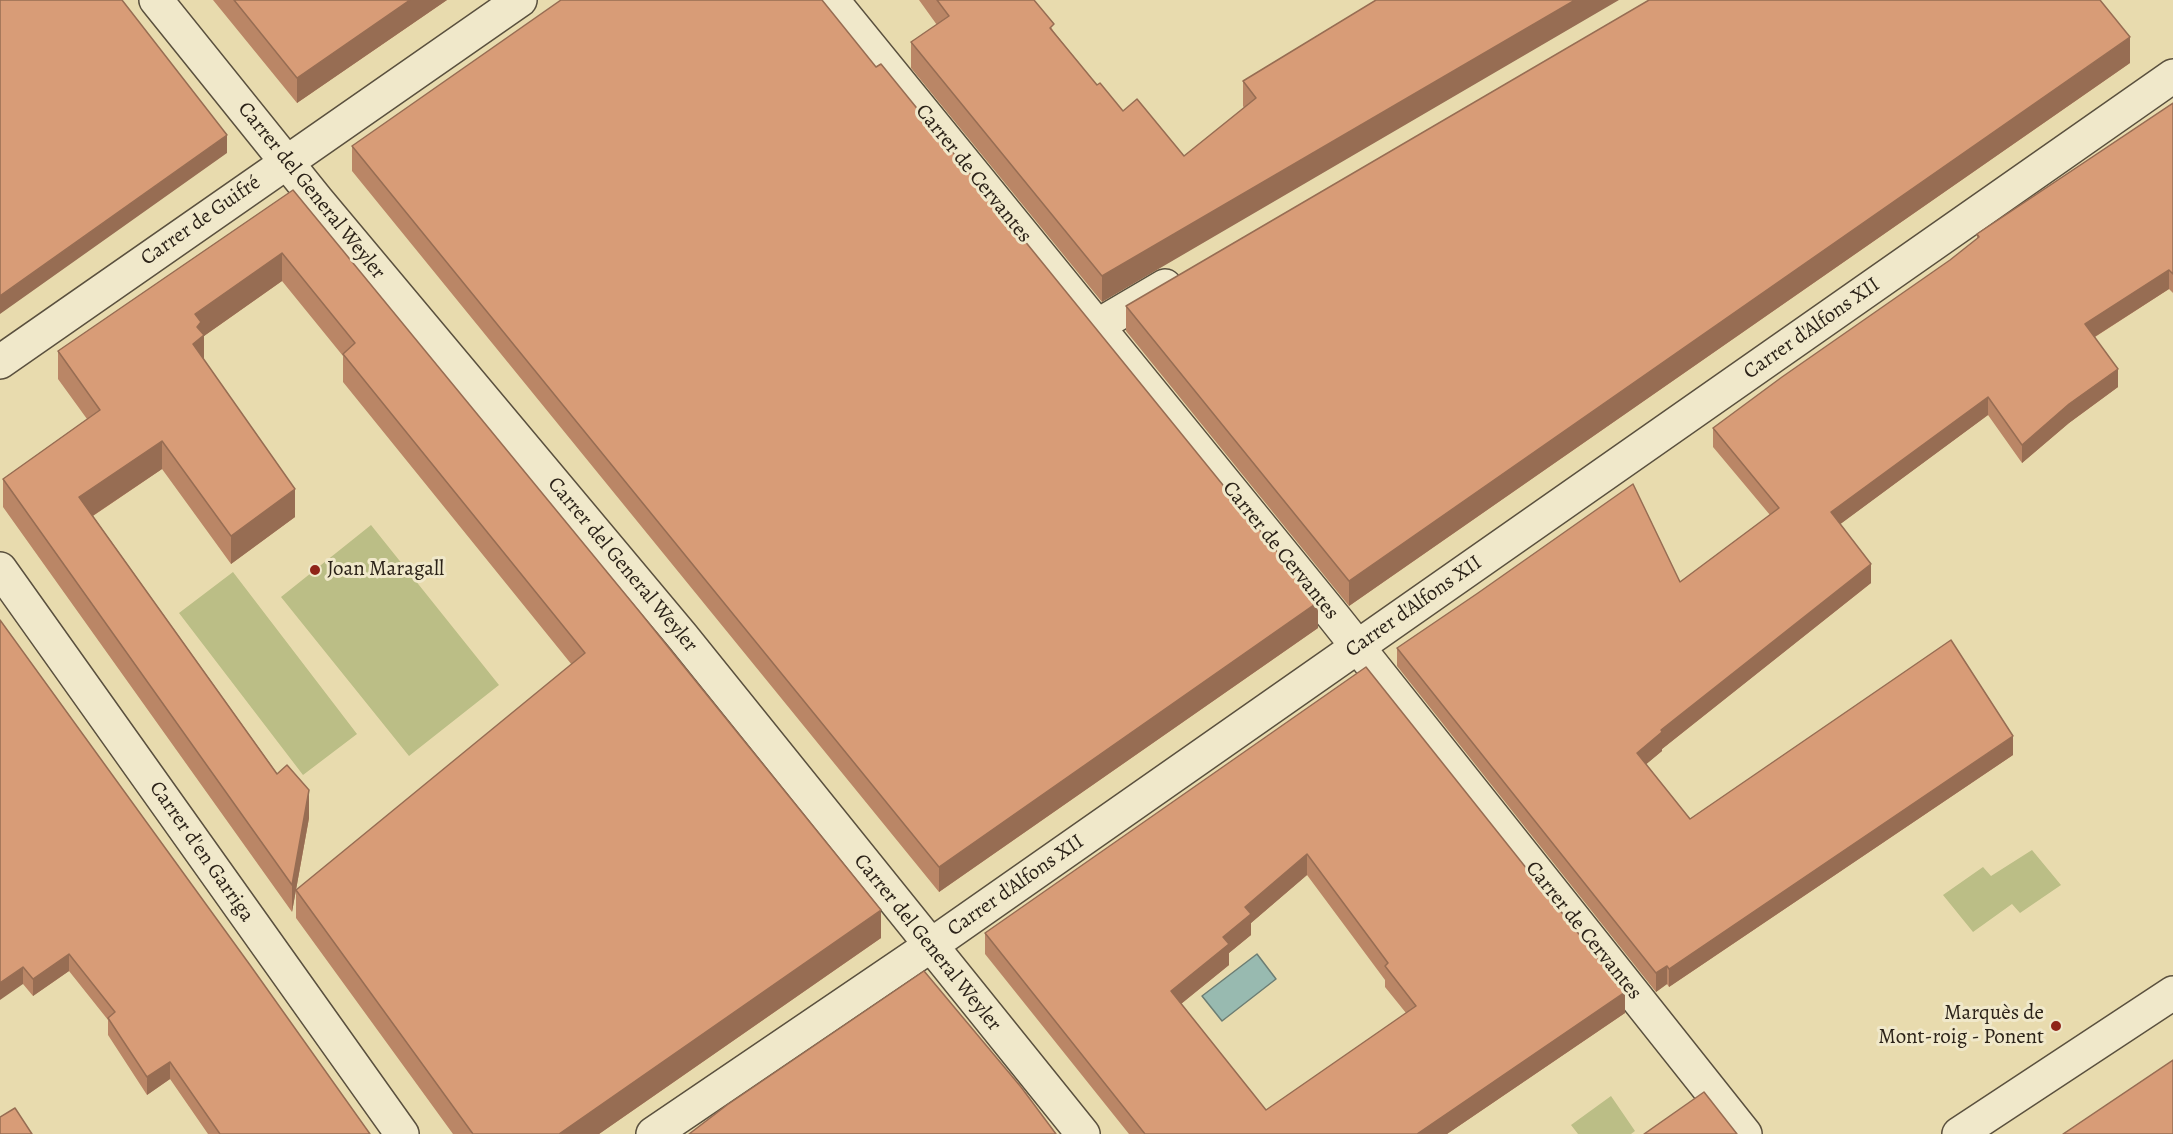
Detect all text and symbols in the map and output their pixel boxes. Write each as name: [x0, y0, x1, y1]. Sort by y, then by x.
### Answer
street label: Carrer del General Weyler: [232, 97, 390, 285]
street label: Carrer de Cervantes: [909, 100, 1037, 248]
street label: Carrer de Guifré: [136, 170, 266, 272]
street label: Carrer d'Alfons XII: [1739, 273, 1885, 385]
street label: Carrer del General Weyler: [541, 472, 703, 658]
street label: Carrer de Cervantes: [1216, 477, 1344, 625]
street label: Carrer d'Alfons XII: [1341, 551, 1487, 663]
place label: Joan Maragall: [327, 557, 444, 583]
marker: Joan Maragall: [308, 563, 322, 577]
street label: Carrer d'en Garriga: [143, 777, 259, 927]
street label: Carrer d'Alfons XII: [943, 830, 1089, 942]
street label: Carrer del General Weyler: [848, 849, 1006, 1037]
street label: Carrer de Cervantes: [1519, 857, 1647, 1005]
place label: Marquès de Mont-roig - Ponent: [1878, 1001, 2044, 1051]
marker: Marquès de Mont-roig - Ponent: [2049, 1019, 2063, 1033]

